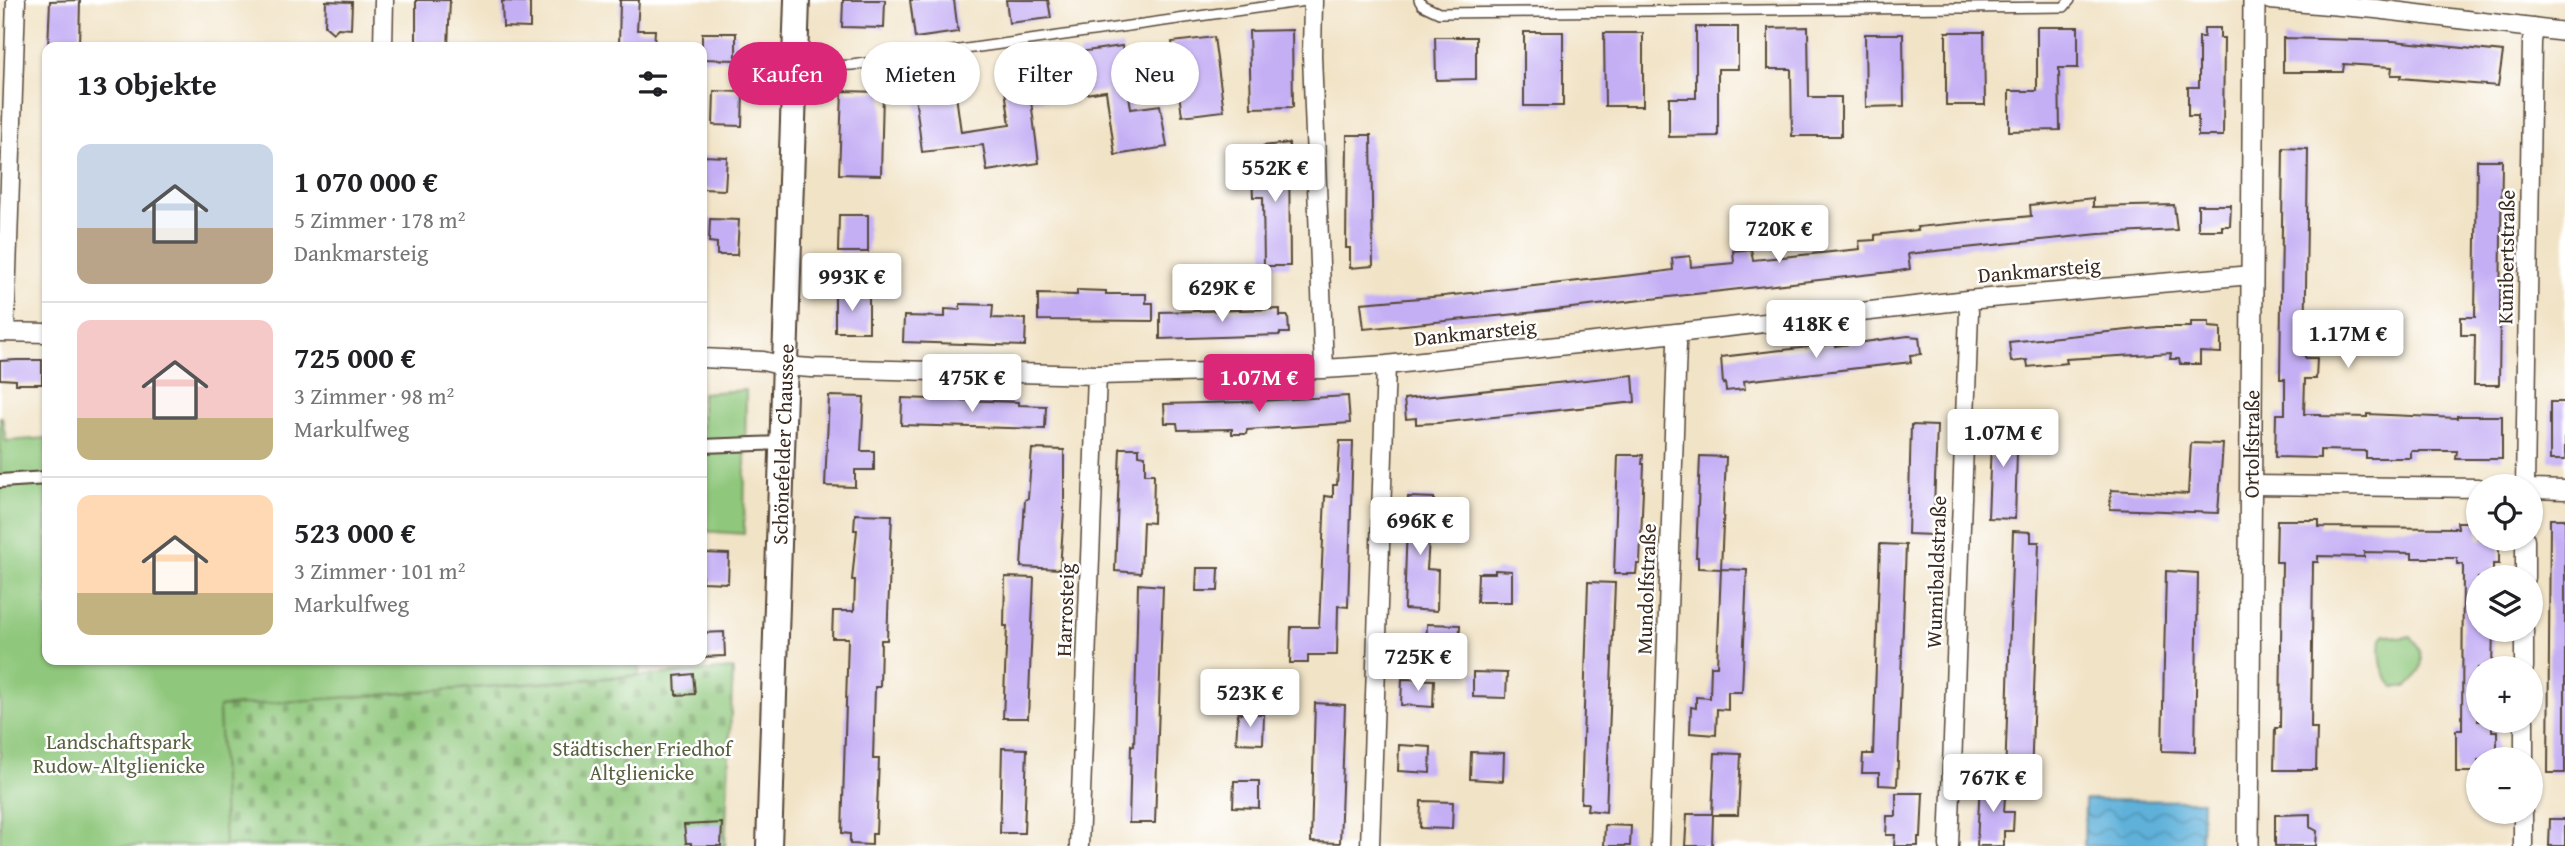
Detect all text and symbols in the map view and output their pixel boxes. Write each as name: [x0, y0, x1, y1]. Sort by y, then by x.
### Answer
chip: Kaufen: [728, 42, 847, 105]
chip: Mieten: [861, 42, 980, 105]
chip: Filter: [994, 42, 1097, 105]
chip: Neu: [1111, 42, 1199, 105]
text: 13 Objekte: [77, 62, 217, 106]
icon: filters: [634, 65, 672, 103]
pin: 552K €: [1218, 144, 1332, 204]
text: 552K €: [1241, 150, 1309, 183]
text: 1 070 000 €: [294, 159, 438, 203]
icon: home: [133, 172, 217, 256]
street label: Kunibertstraße: [2489, 189, 2523, 325]
text: 5 Zimmer · 178 m²: [294, 203, 465, 236]
pin: 720K €: [1722, 205, 1836, 265]
text: 720K €: [1745, 211, 1813, 244]
text: Dankmarsteig: [294, 236, 429, 269]
street label: Dankmarsteig: [1976, 249, 2102, 291]
pin: 993K €: [795, 254, 909, 313]
text: 993K €: [818, 259, 886, 292]
pin: 629K €: [1165, 264, 1279, 324]
text: 629K €: [1188, 270, 1256, 303]
pin: 418K €: [1759, 300, 1873, 360]
text: 418K €: [1782, 306, 1850, 339]
street label: Dankmarsteig: [1412, 310, 1538, 354]
pin: 1.17M €: [2283, 310, 2413, 370]
text: 1.17M €: [2308, 316, 2388, 349]
text: 725 000 €: [294, 335, 416, 379]
street label: Schönefelder Chaussee: [763, 343, 801, 545]
icon: home: [133, 348, 217, 432]
pin: 475K €: [915, 354, 1029, 414]
pin: 1.07M €: [1194, 354, 1324, 414]
text: 475K €: [938, 360, 1006, 393]
text: 1.07M €: [1219, 360, 1299, 393]
text: 3 Zimmer · 98 m²: [294, 379, 454, 412]
street label: Ortolfstraße: [2235, 389, 2267, 498]
pin: 1.07M €: [1938, 410, 2068, 469]
text: Markulfweg: [294, 412, 409, 445]
text: 1.07M €: [1963, 415, 2043, 448]
map controls: [2466, 474, 2543, 824]
button: locate: [2466, 474, 2543, 551]
street label: Wunnibaldstraße: [1918, 495, 1954, 649]
pin: 696K €: [1363, 498, 1477, 557]
text: 696K €: [1386, 503, 1454, 536]
text: 523 000 €: [294, 510, 416, 554]
icon: home: [133, 523, 217, 607]
street label: Mundolfstraße: [1628, 523, 1664, 655]
text: 3 Zimmer · 101 m²: [294, 554, 465, 587]
street label: Harrosteig: [1048, 562, 1082, 657]
button: layers: [2466, 565, 2543, 642]
text: Markulfweg: [294, 587, 409, 620]
pin: 725K €: [1361, 634, 1475, 693]
text: 725K €: [1384, 639, 1452, 672]
button: +: [2466, 656, 2543, 733]
pin: 523K €: [1193, 670, 1307, 729]
text: 523K €: [1216, 675, 1284, 708]
park label: Landschaftspark Rudow-Altglienicke: [33, 726, 205, 781]
park label: Städtischer Friedhof Altglienicke: [552, 733, 734, 788]
button: −: [2466, 747, 2543, 824]
pin: 767K €: [1936, 754, 2050, 814]
text: 767K €: [1959, 760, 2027, 793]

